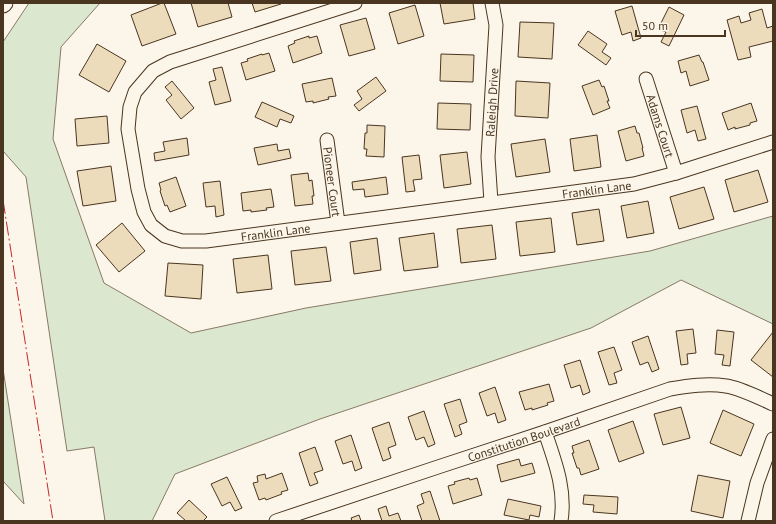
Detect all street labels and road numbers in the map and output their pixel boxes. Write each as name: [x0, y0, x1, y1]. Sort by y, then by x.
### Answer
street label: Raleigh Drive: [482, 67, 501, 137]
street label: Adams Court: [644, 92, 678, 159]
street label: Pioneer Court: [320, 146, 345, 217]
street label: Franklin Lane: [561, 177, 632, 201]
street label: Franklin Lane: [240, 220, 311, 244]
street label: Constitution Boulevard: [466, 413, 582, 464]

